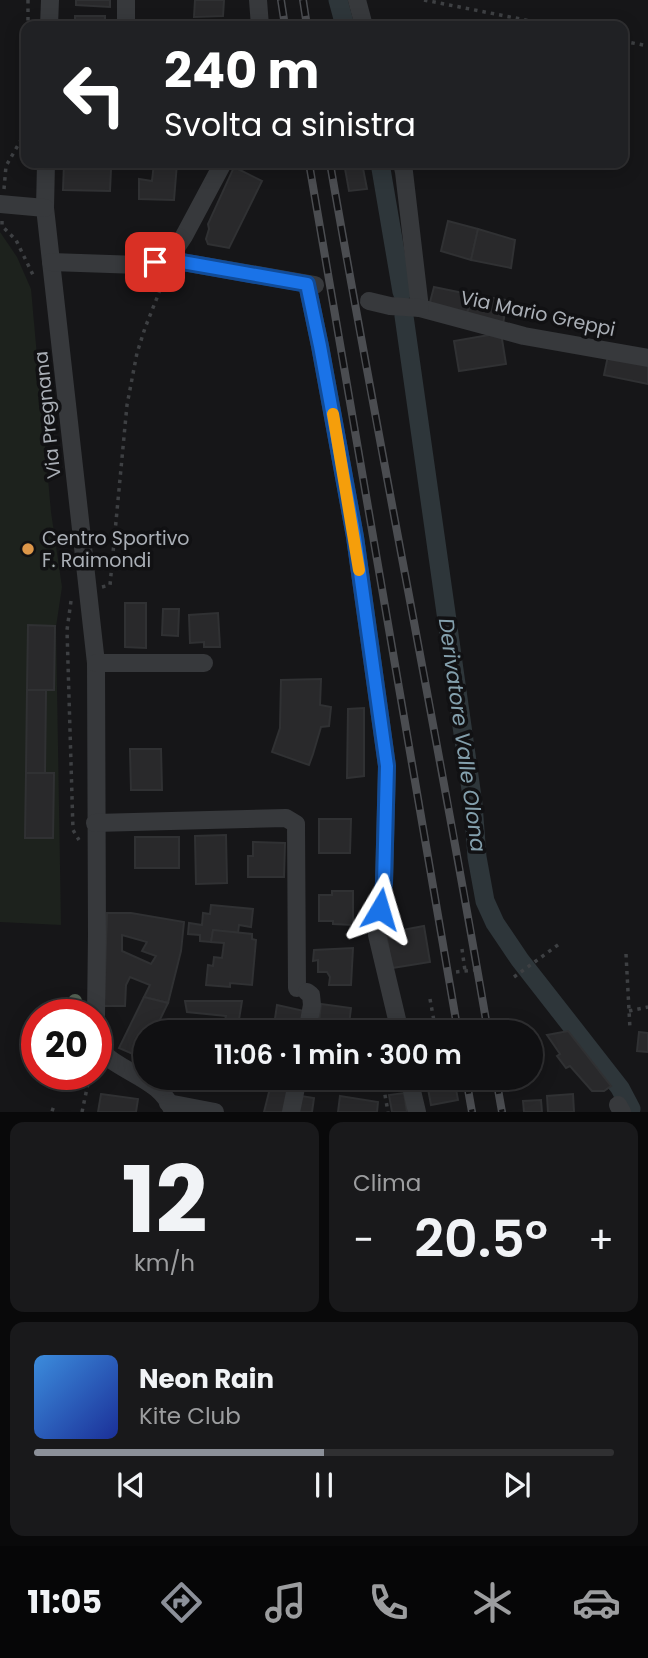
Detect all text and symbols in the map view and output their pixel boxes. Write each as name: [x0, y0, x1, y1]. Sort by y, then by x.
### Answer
text: 240 m: [164, 37, 319, 105]
icon: left: [49, 49, 140, 140]
text: Svolta a sinistra: [164, 102, 416, 147]
pin: [125, 232, 185, 292]
icon: arrive: [136, 243, 174, 281]
street label: Via Mario Greppi: [458, 284, 618, 343]
street label: Via Pregnana: [27, 350, 68, 480]
place label: Centro Sportivo F. Raimondi: [42, 525, 190, 574]
marker: Centro Sportivo F. Raimondi: [20, 541, 36, 557]
water label: Derivatore Valle Olona: [432, 616, 493, 854]
position arrow: [343, 872, 417, 946]
speed limit sign: 20: [21, 999, 112, 1090]
text: 11:06 · 1 min · 300 m: [214, 1037, 462, 1073]
text: 12: [121, 1136, 208, 1264]
text: Clima: [353, 1167, 421, 1199]
text: 20.5°: [414, 1202, 548, 1275]
text: −: [353, 1213, 374, 1266]
text: +: [588, 1213, 614, 1266]
text: km/h: [134, 1247, 195, 1279]
text: Neon Rain: [139, 1361, 274, 1397]
text: Kite Club: [139, 1400, 241, 1432]
icon: previous: [112, 1466, 150, 1504]
icon: pause: [305, 1466, 343, 1504]
icon: next: [498, 1466, 536, 1504]
icon: directions: [157, 1578, 206, 1627]
icon: music: [261, 1578, 310, 1627]
icon: phone: [364, 1578, 413, 1627]
icon: climate: [468, 1578, 517, 1627]
icon: car: [572, 1578, 621, 1627]
text: 11:05: [27, 1579, 102, 1624]

